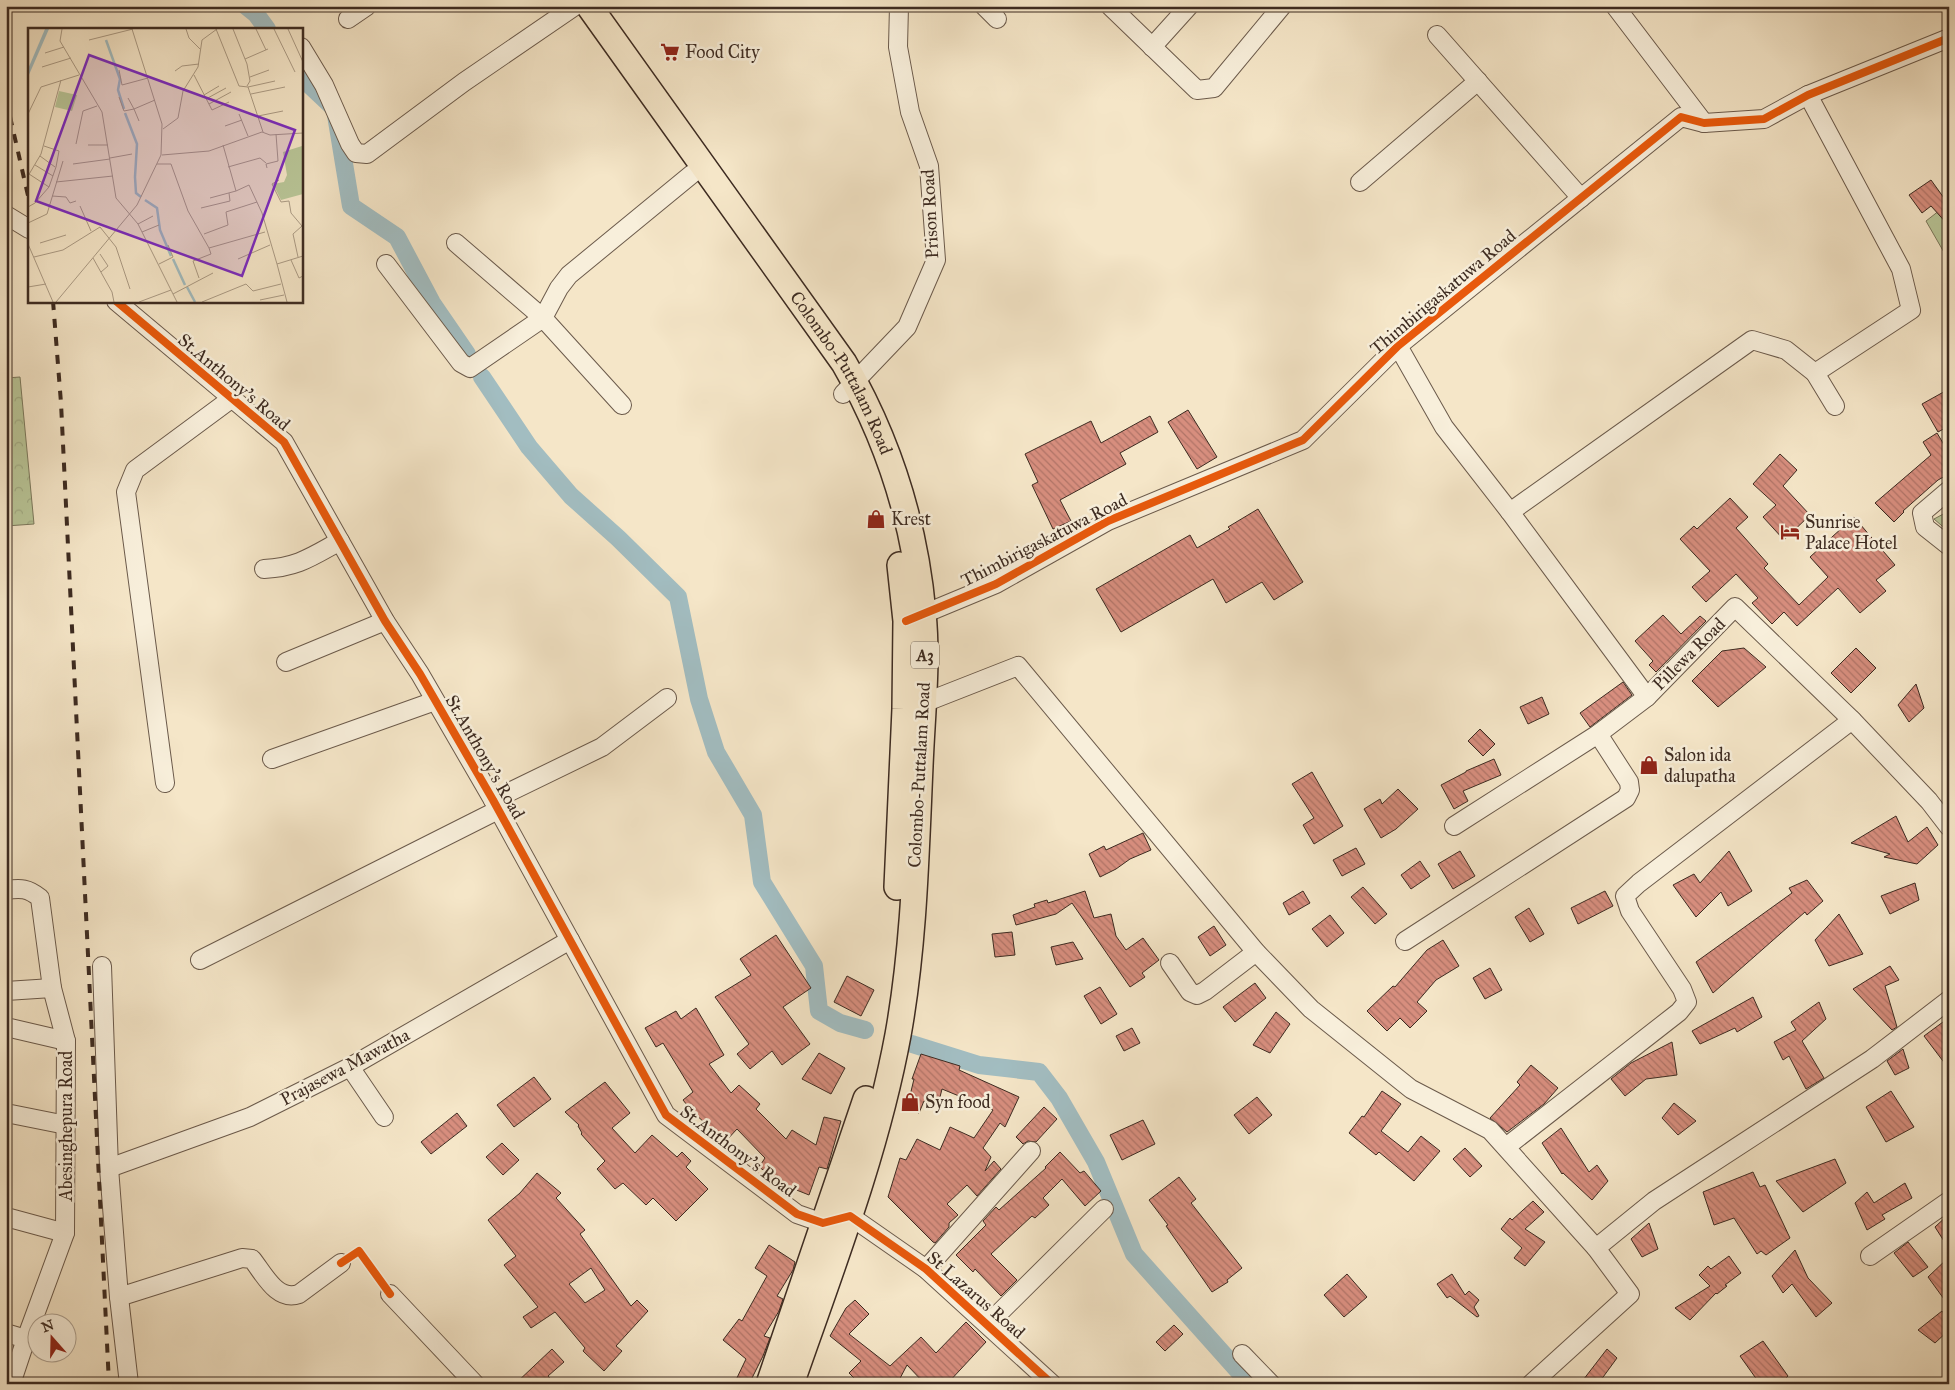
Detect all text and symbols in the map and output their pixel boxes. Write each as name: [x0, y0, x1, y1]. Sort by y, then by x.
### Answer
inset map: [28, 28, 302, 302]
supermarket icon: Food City: [659, 41, 681, 63]
place label: Food City: [685, 41, 760, 63]
street label: Prison Road: [917, 169, 943, 259]
street label: Thimbirigaskatuwa Road: [1366, 225, 1521, 360]
street label: Colombo-Puttalam Road: [785, 287, 897, 457]
street label: St.Anthony's Road: [173, 329, 295, 435]
street label: Thimbirigaskatuwa Road: [957, 489, 1131, 592]
shop icon: Krest: [865, 508, 887, 530]
place label: Krest: [891, 508, 931, 530]
place label: Sunrise Palace Hotel: [1805, 511, 1897, 554]
hotel icon: Sunrise Palace Hotel: [1779, 521, 1801, 543]
street label: Pillewa Road: [1648, 613, 1730, 695]
road number: A3: [911, 642, 939, 668]
street label: Colombo-Puttalam Road: [903, 682, 935, 868]
street label: St.Anthony's Road: [441, 691, 529, 823]
place label: Salon ida dalupatha: [1664, 744, 1736, 787]
shop icon: Salon ida dalupatha: [1638, 754, 1660, 776]
street label: Prajasewa Mawatha: [277, 1023, 414, 1110]
street label: Abesinghepura Road: [55, 1051, 78, 1202]
shop icon: Syn food: [899, 1091, 921, 1113]
place label: Syn food: [925, 1091, 991, 1113]
street label: St.Anthony's Road: [676, 1100, 800, 1202]
street label: St Lazarus Road: [922, 1246, 1030, 1344]
north arrow: [28, 1312, 78, 1362]
text: N: [39, 1316, 56, 1336]

